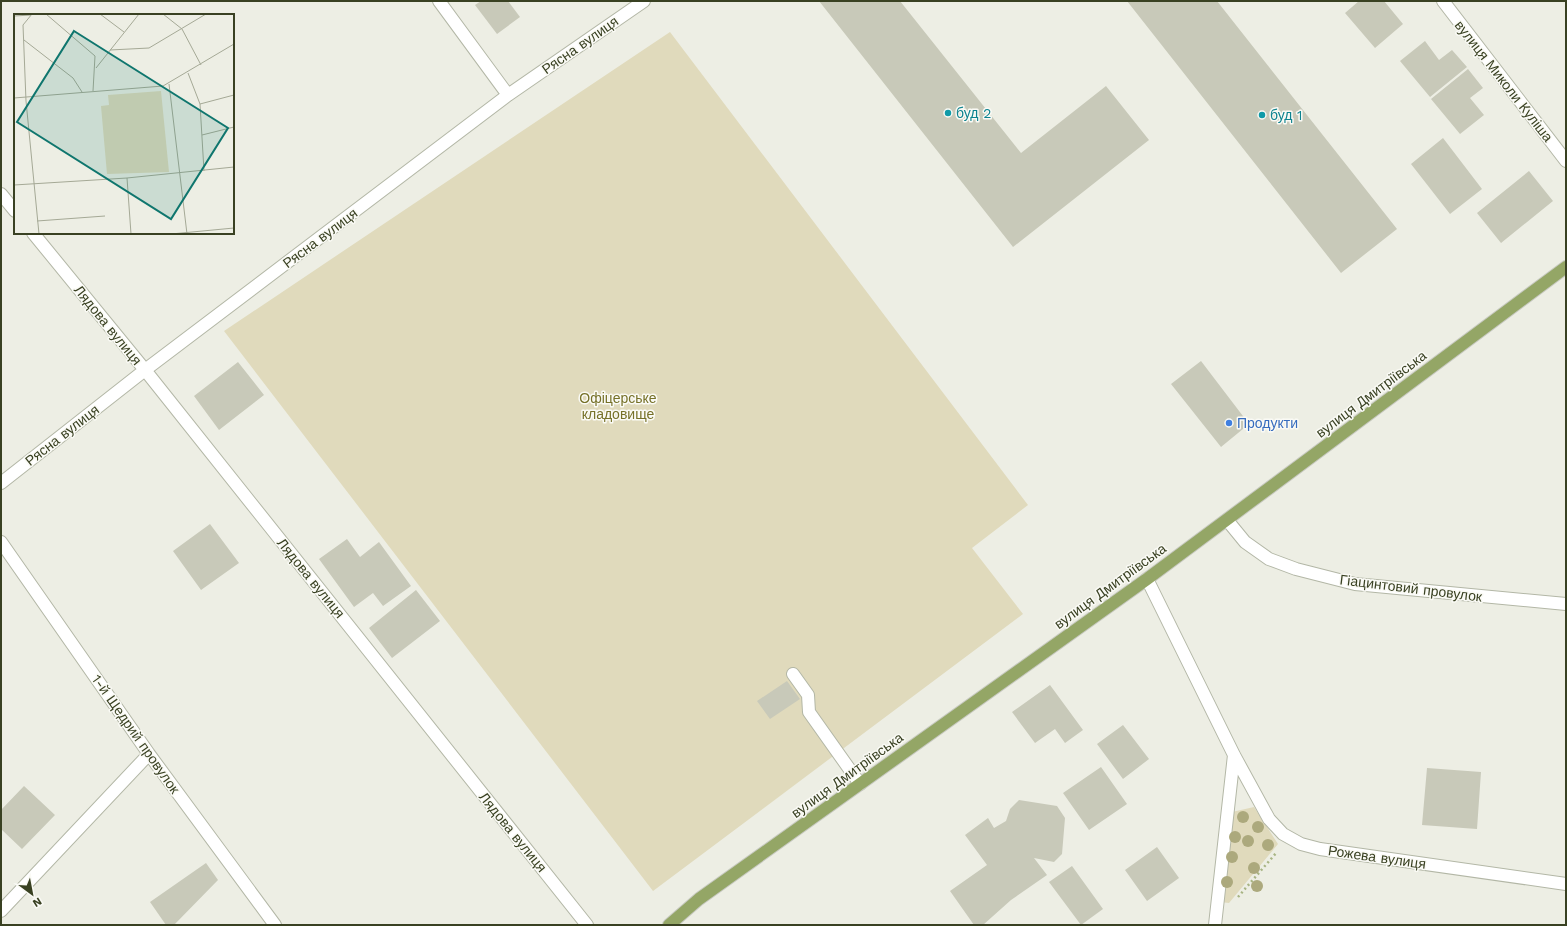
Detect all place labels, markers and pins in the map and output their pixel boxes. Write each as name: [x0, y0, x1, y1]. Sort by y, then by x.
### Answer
place label: буд 2: [956, 105, 991, 121]
place label: буд 1: [1270, 107, 1302, 123]
marker: буд 2: [943, 108, 953, 118]
marker: буд 1: [1257, 110, 1267, 120]
place label: Продукти: [1237, 415, 1298, 431]
marker: Продукти: [1224, 418, 1234, 428]

